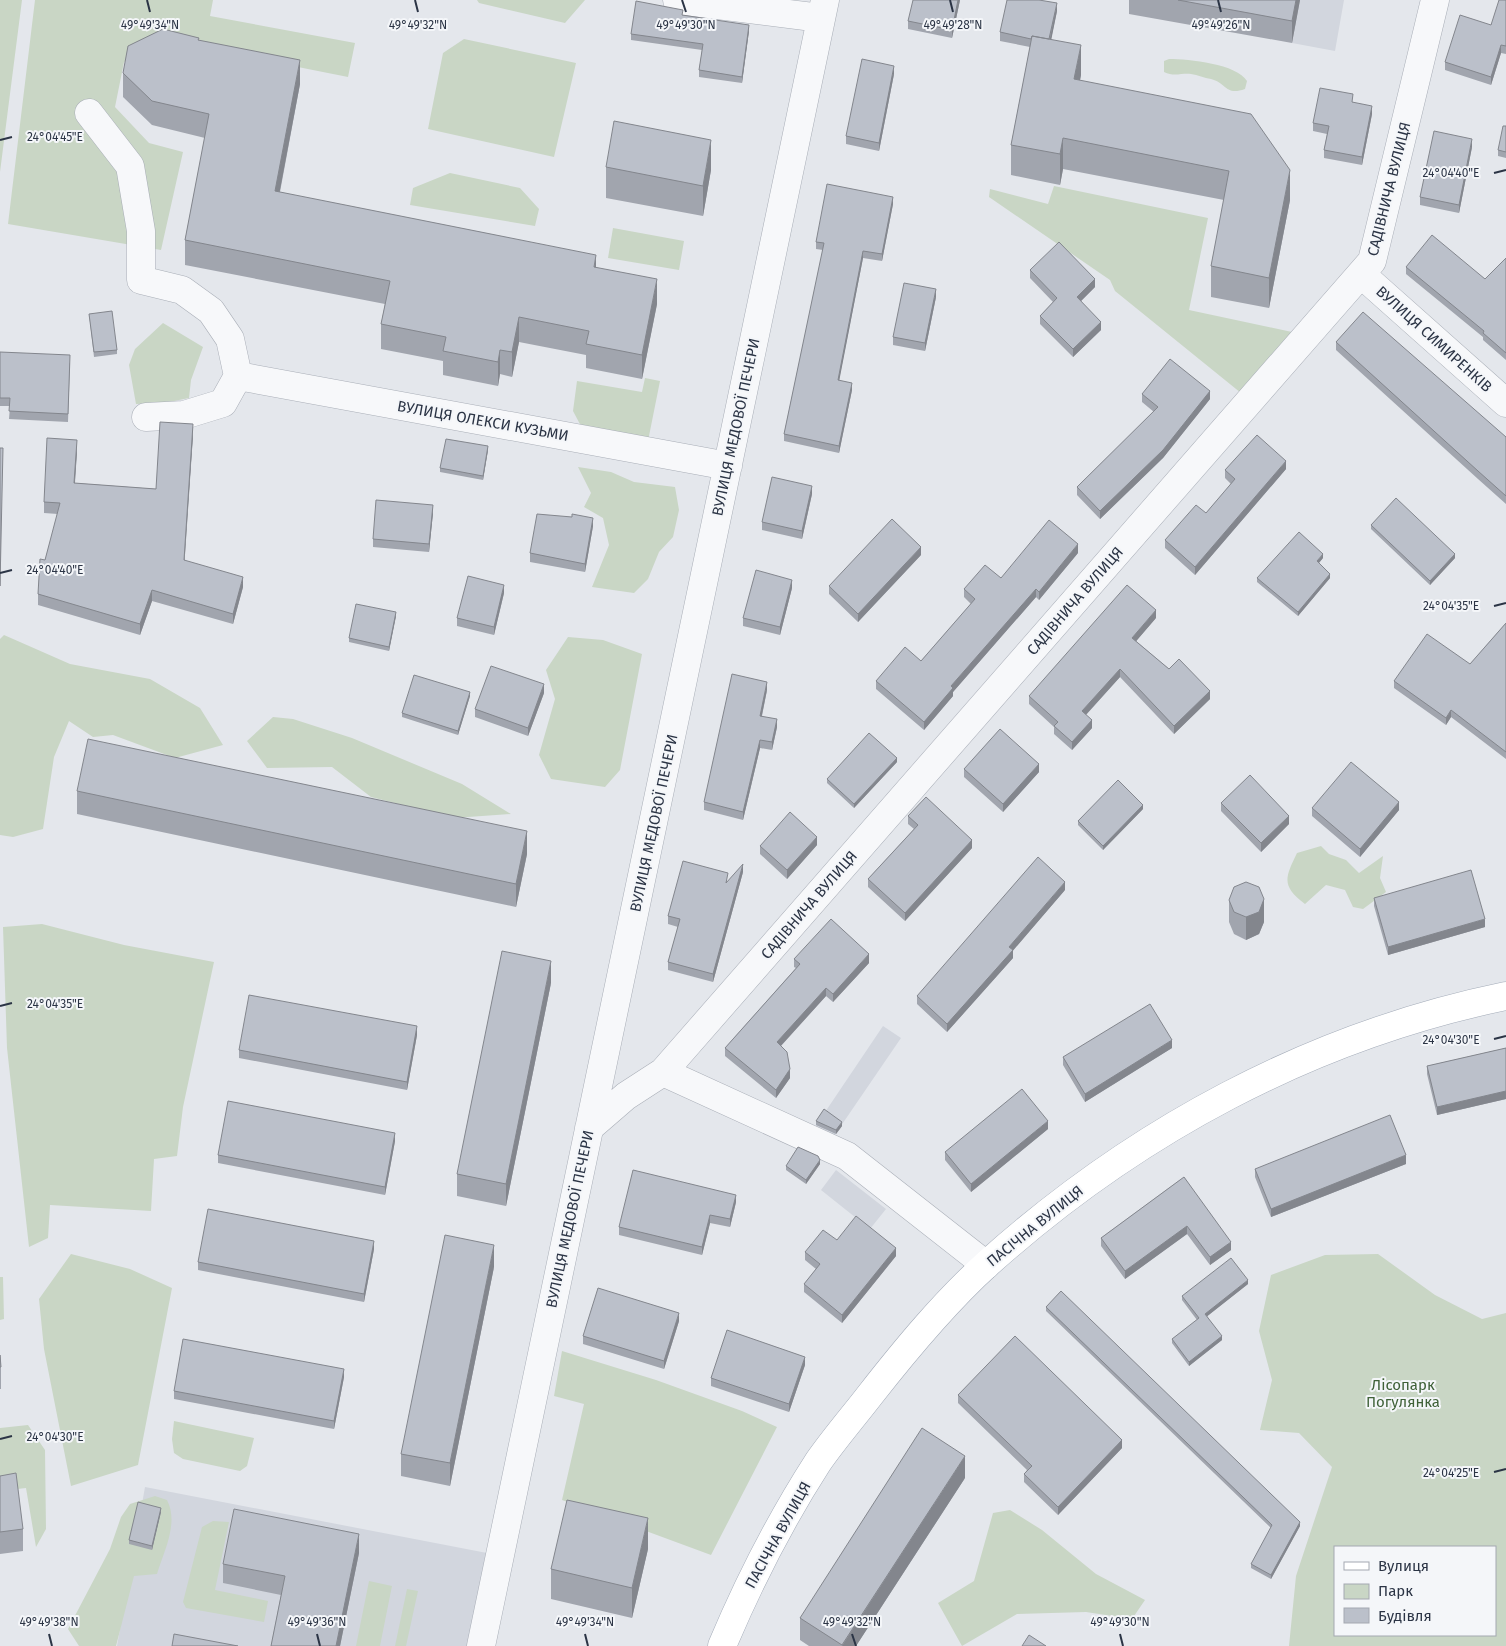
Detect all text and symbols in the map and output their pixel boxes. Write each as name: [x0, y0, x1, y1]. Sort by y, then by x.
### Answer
text: 49°49'34"N: [121, 18, 179, 32]
text: 49°49'32"N: [389, 18, 447, 32]
text: 49°49'30"N: [656, 18, 716, 32]
text: 49°49'28"N: [923, 18, 983, 32]
text: 49°49'26"N: [1192, 18, 1250, 32]
street label: САДІВНИЧА ВУЛИЦЯ: [1364, 120, 1414, 258]
text: 24°04'45"E: [27, 130, 83, 144]
text: 24°04'40"E: [1422, 166, 1480, 180]
street label: ВУЛИЦЯ СИМИРЕНКІВ: [1372, 282, 1496, 396]
street label: ВУЛИЦЯ МЕДОВОЇ ПЕЧЕРИ: [708, 337, 764, 517]
street label: ВУЛИЦЯ ОЛЕКСИ КУЗЬМИ: [396, 397, 570, 445]
street label: САДІВНИЧА ВУЛИЦЯ: [1023, 543, 1127, 659]
text: 24°04'40"E: [26, 563, 84, 577]
text: 24°04'35"E: [1423, 599, 1479, 613]
street label: ВУЛИЦЯ МЕДОВОЇ ПЕЧЕРИ: [626, 733, 682, 913]
street label: САДІВНИЧА ВУЛИЦЯ: [757, 847, 861, 963]
text: 24°04'35"E: [27, 997, 83, 1011]
text: 24°04'30"E: [1422, 1033, 1480, 1047]
street label: ВУЛИЦЯ МЕДОВОЇ ПЕЧЕРИ: [542, 1129, 598, 1309]
street label: ПАСІЧНА ВУЛИЦЯ: [983, 1182, 1087, 1270]
park label: Лісопарк Погулянка: [1366, 1376, 1440, 1411]
text: 24°04'30"E: [26, 1430, 84, 1444]
text: 24°04'25"E: [1423, 1466, 1479, 1480]
street label: ПАСІЧНА ВУЛИЦЯ: [741, 1479, 815, 1591]
legend: [1334, 1546, 1496, 1636]
text: Вулиця: [1378, 1557, 1429, 1575]
text: Парк: [1378, 1582, 1413, 1600]
text: Будівля: [1378, 1607, 1432, 1625]
text: 49°49'38"N: [19, 1615, 79, 1629]
text: 49°49'36"N: [288, 1615, 346, 1629]
text: 49°49'34"N: [556, 1615, 614, 1629]
text: 49°49'32"N: [823, 1615, 881, 1629]
text: 49°49'30"N: [1090, 1615, 1150, 1629]

